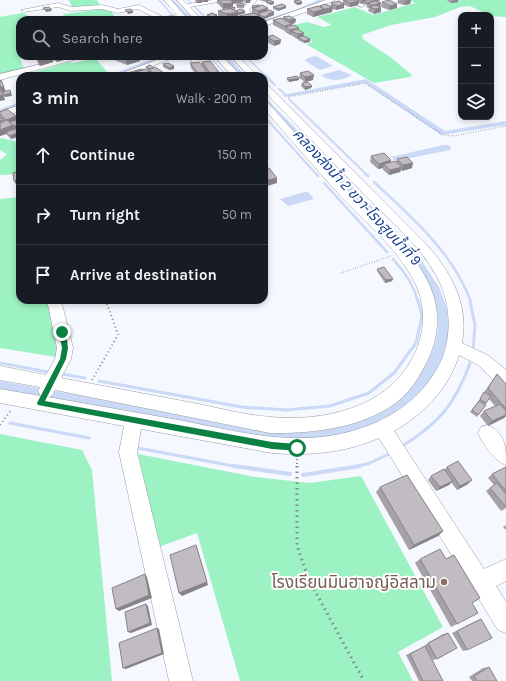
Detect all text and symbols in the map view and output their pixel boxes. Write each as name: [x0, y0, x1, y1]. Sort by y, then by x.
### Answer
map controls: [458, 12, 494, 120]
button: +: [458, 12, 494, 48]
search box: [16, 16, 268, 60]
icon: search: [30, 27, 52, 49]
text: Search here: [62, 29, 143, 47]
button: −: [458, 48, 494, 84]
button: layers: [458, 84, 494, 120]
text: 3 min: [32, 88, 79, 108]
text: Walk · 200 m: [176, 91, 252, 106]
water label: คลองส่งน้ำ 2 ขวา-โรงสูบน้ำที่ 9: [289, 124, 427, 269]
icon: ahead: [32, 144, 54, 166]
text: Continue: [70, 146, 135, 164]
text: 150 m: [217, 147, 252, 162]
icon: right: [32, 204, 54, 226]
text: Turn right: [70, 206, 140, 224]
text: 50 m: [222, 207, 252, 222]
icon: arrive: [32, 264, 54, 286]
text: Arrive at destination: [70, 266, 217, 284]
route end: [53, 323, 71, 341]
route start: [288, 439, 306, 457]
place label: โรงเรียนมินฮาจญ์อิสลาม: [272, 572, 436, 592]
marker: โรงเรียนมินฮาจญ์อิสลาม: [439, 577, 449, 587]

